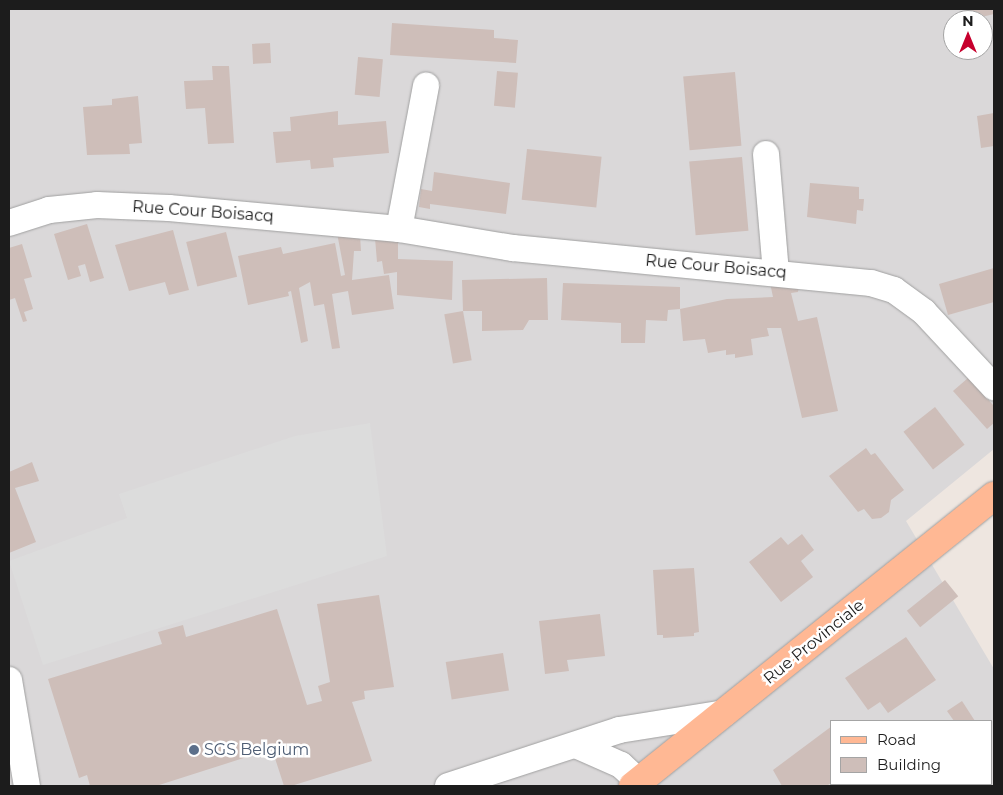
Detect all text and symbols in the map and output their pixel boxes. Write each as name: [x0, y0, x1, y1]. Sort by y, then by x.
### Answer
north arrow: [943, 10, 993, 60]
text: N: [962, 12, 974, 30]
street label: Rue Cour Boisacq: [132, 197, 274, 227]
street label: Rue Cour Boisacq: [644, 251, 788, 283]
street label: Rue Provinciale: [760, 596, 868, 688]
legend: [830, 720, 993, 785]
text: Road: [877, 730, 916, 749]
place label: SGS Belgium: [204, 740, 309, 760]
marker: SGS Belgium: [188, 744, 200, 756]
text: Building: [877, 755, 941, 774]

